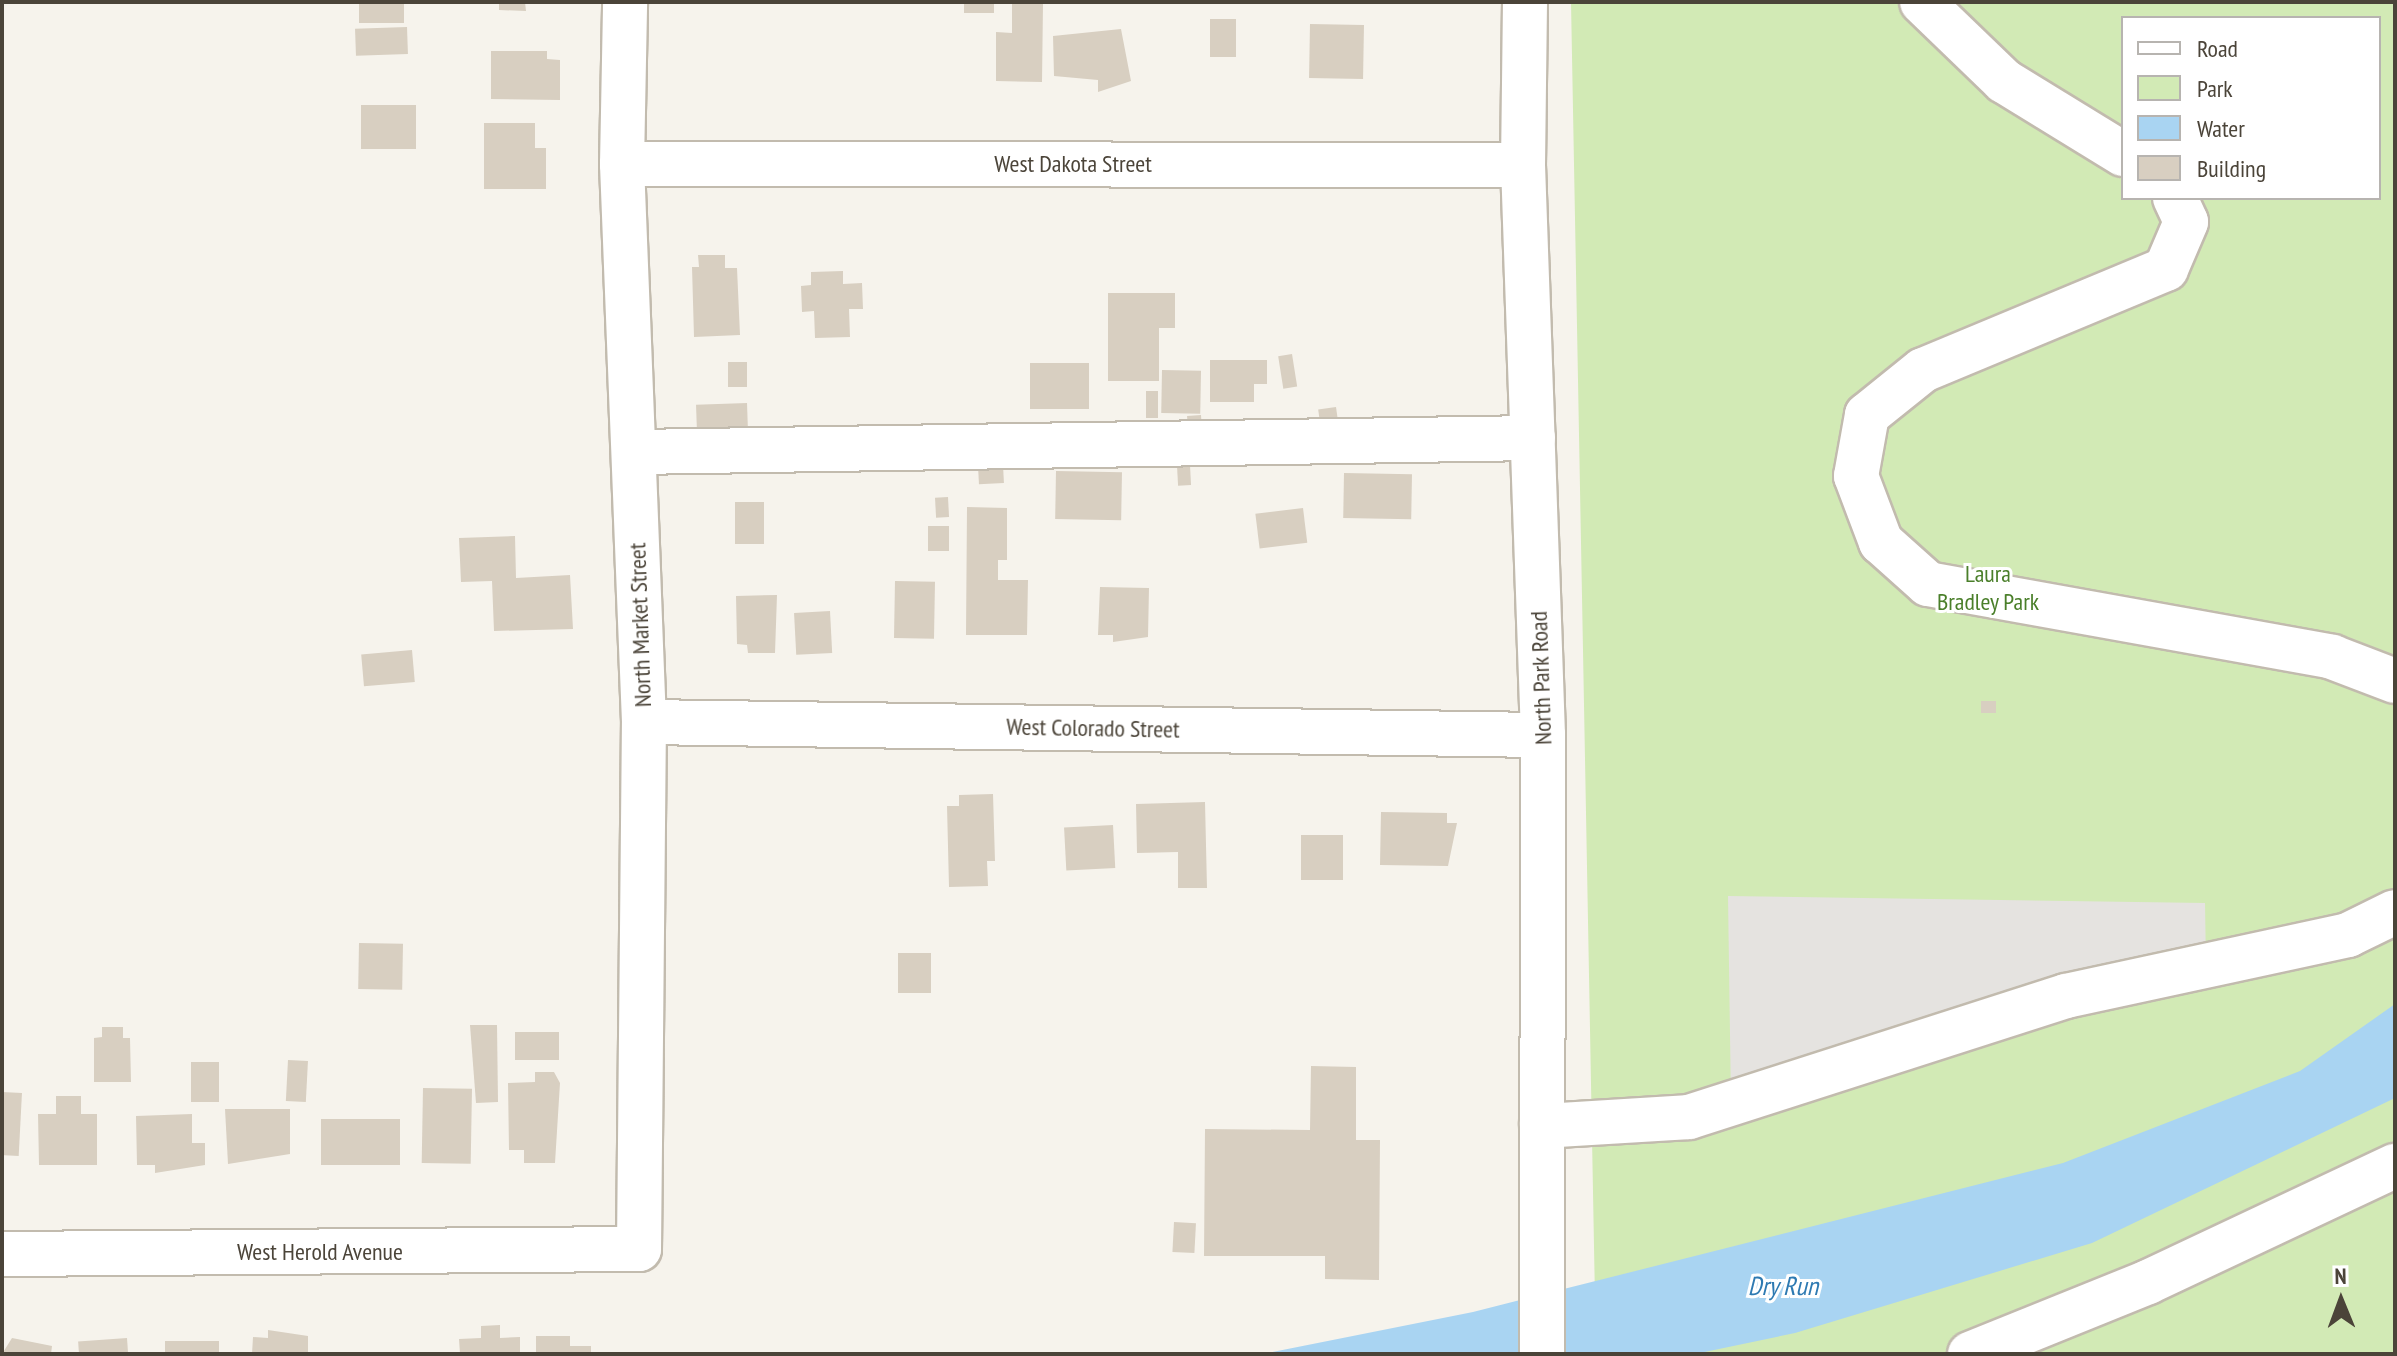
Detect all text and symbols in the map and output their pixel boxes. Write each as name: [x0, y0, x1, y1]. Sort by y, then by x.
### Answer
legend: [2121, 16, 2381, 200]
text: Road: [2197, 33, 2238, 64]
text: Park: [2197, 73, 2233, 104]
text: Water: [2197, 113, 2245, 144]
street label: West Dakota Street: [994, 150, 1152, 178]
text: Building: [2197, 153, 2266, 184]
street label: North Market Street: [623, 542, 657, 708]
park label: Laura Bradley Park: [1937, 560, 2039, 616]
street label: North Park Road: [1524, 610, 1558, 746]
street label: West Colorado Street: [1006, 712, 1180, 744]
street label: West Herold Avenue: [237, 1238, 403, 1266]
north arrow: [2301, 1260, 2381, 1340]
text: N: [2334, 1262, 2347, 1290]
water label: Dry Run: [1747, 1270, 1819, 1302]

